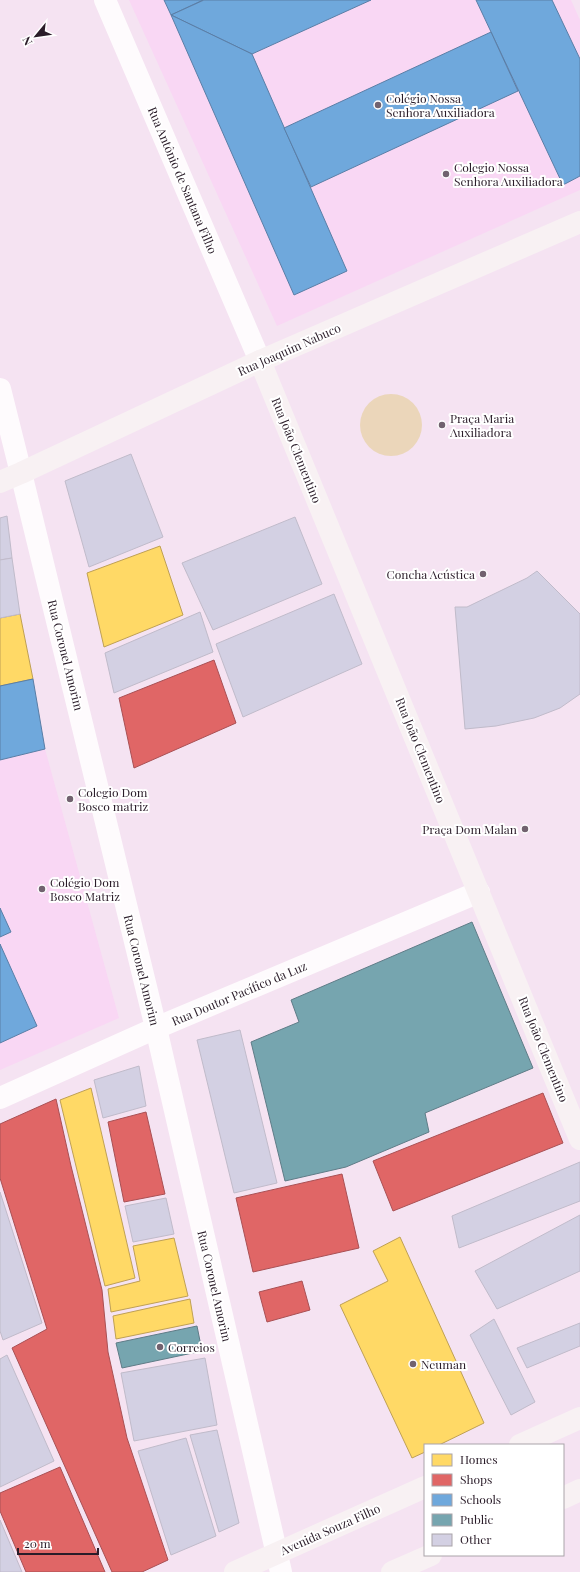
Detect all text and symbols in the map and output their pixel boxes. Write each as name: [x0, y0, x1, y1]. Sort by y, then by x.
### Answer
north arrow: [16, 16, 56, 56]
text: N: [18, 34, 35, 48]
place label: Colégio Nossa Senhora Auxiliadora: [386, 90, 495, 120]
marker: Colégio Nossa Senhora Auxiliadora: [373, 100, 383, 110]
street label: Rua Antônio de Santana Filho: [145, 104, 221, 256]
place label: Colegio Nossa Senhora Auxiliadora: [454, 159, 563, 189]
marker: Colegio Nossa Senhora Auxiliadora: [441, 169, 451, 179]
street label: Rua Joaquim Nabuco: [235, 319, 343, 379]
street label: Rua João Clementino: [269, 395, 326, 506]
place label: Praça Maria Auxiliadora: [449, 410, 514, 440]
marker: Praça Maria Auxiliadora: [437, 420, 447, 430]
place label: Concha Acústica: [386, 566, 475, 582]
marker: Concha Acústica: [478, 569, 488, 579]
street label: Rua Coronel Amorim: [44, 598, 88, 712]
street label: Rua João Clementino: [393, 695, 450, 806]
place label: Colegio Dom Bosco matriz: [78, 784, 149, 814]
marker: Colegio Dom Bosco matriz: [65, 794, 75, 804]
place label: Praça Dom Malan: [422, 821, 517, 837]
marker: Praça Dom Malan: [520, 824, 530, 834]
place label: Colégio Dom Bosco Matriz: [50, 874, 120, 904]
marker: Colégio Dom Bosco Matriz: [37, 884, 47, 894]
street label: Rua Coronel Amorim: [120, 913, 164, 1027]
street label: Rua Doutor Pacífico da Luz: [169, 957, 309, 1029]
street label: Rua João Clementino: [516, 994, 573, 1105]
street label: Rua Coronel Amorim: [194, 1229, 236, 1343]
place label: Correios: [168, 1339, 215, 1355]
marker: Correios: [155, 1342, 165, 1352]
place label: Neuman: [421, 1356, 466, 1372]
marker: Neuman: [408, 1359, 418, 1369]
legend: [424, 1444, 564, 1556]
text: Homes: [460, 1451, 498, 1467]
text: Shops: [460, 1471, 492, 1487]
text: Schools: [460, 1491, 501, 1507]
street label: Avenida Souza Filho: [277, 1500, 383, 1559]
text: Public: [460, 1511, 494, 1527]
scale bar: [18, 1530, 98, 1556]
text: Other: [460, 1531, 492, 1547]
text: 20 m: [24, 1535, 51, 1551]

